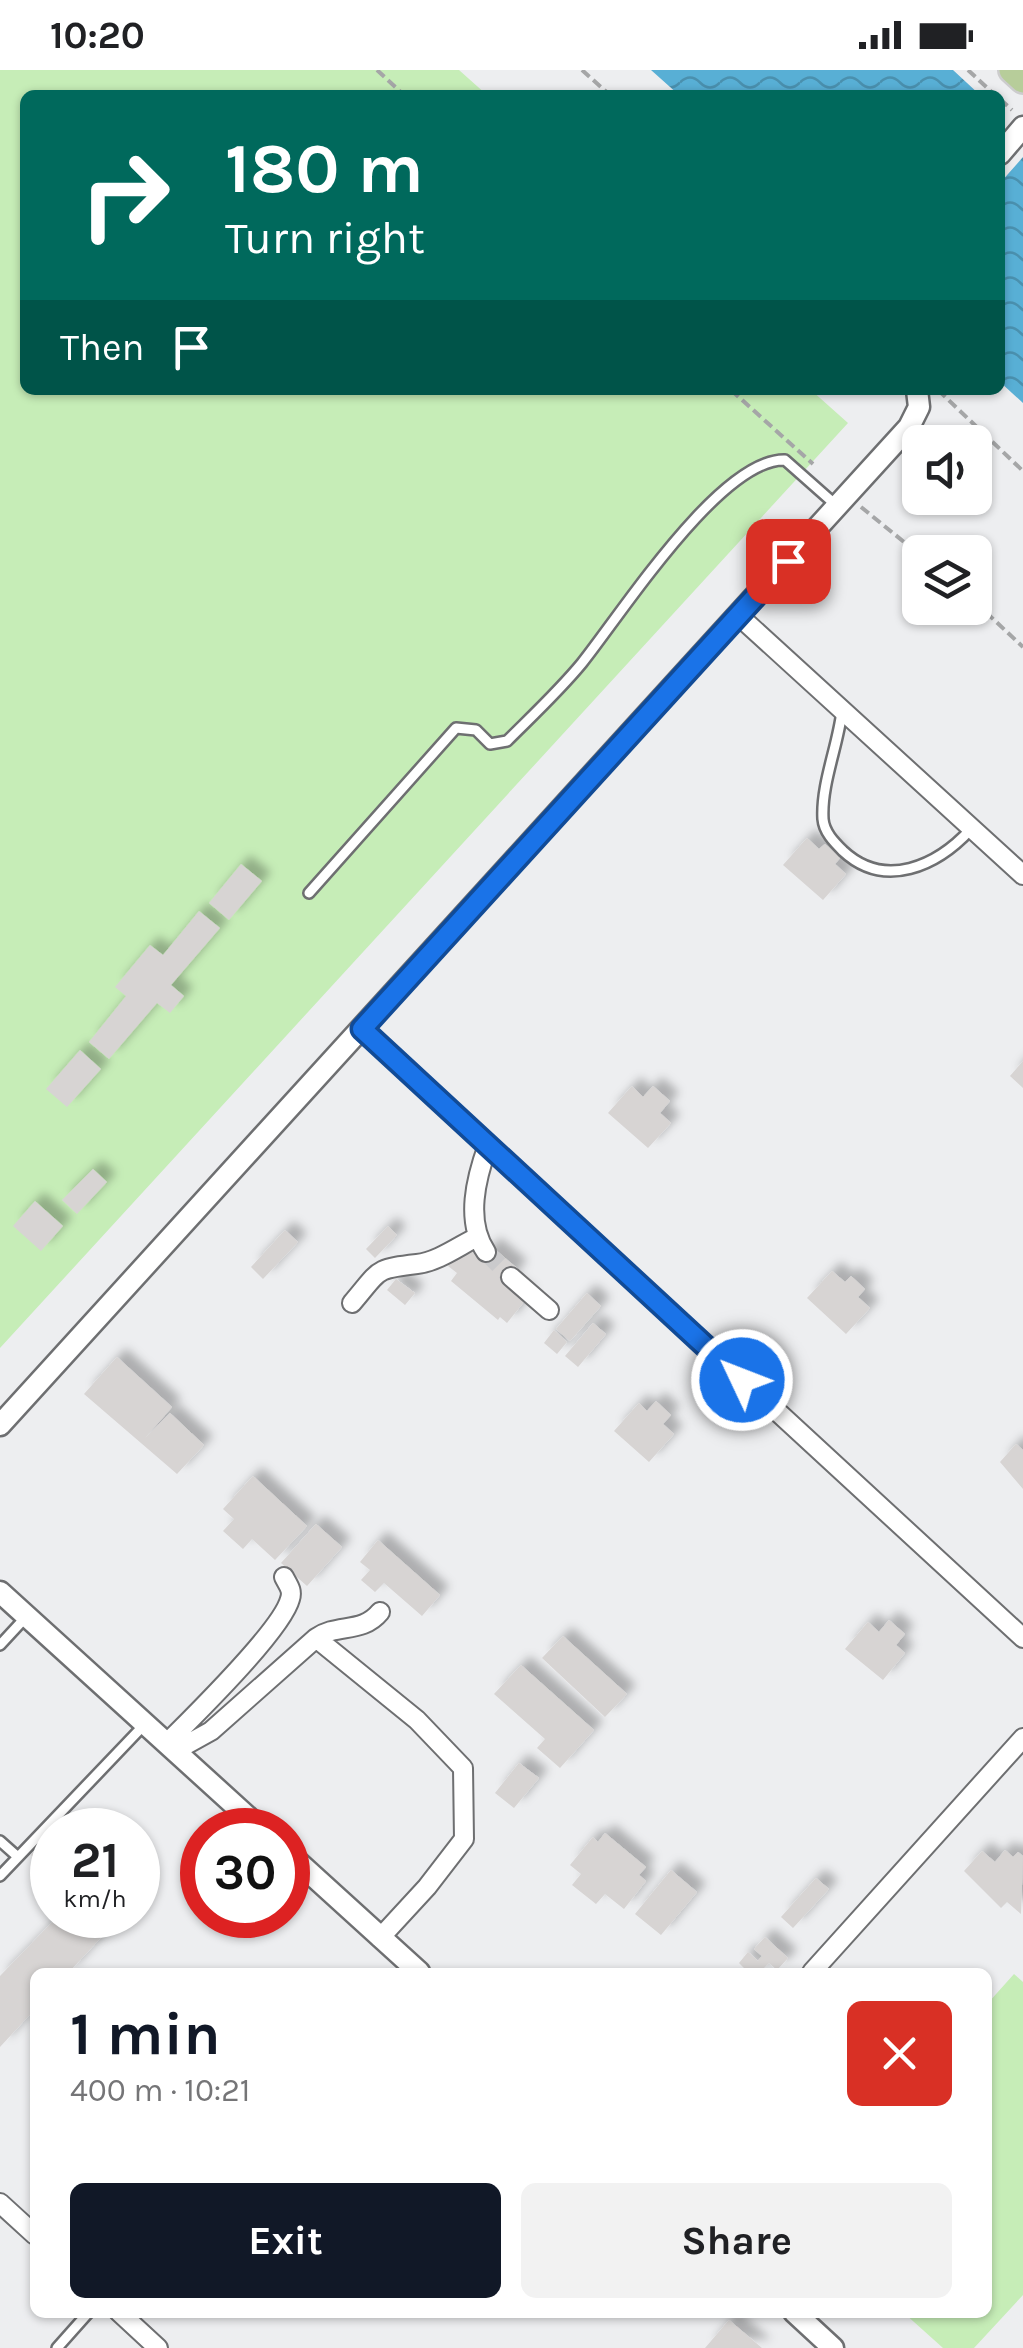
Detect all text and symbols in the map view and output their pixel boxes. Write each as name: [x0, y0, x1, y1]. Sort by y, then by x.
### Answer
text: 10:20: [50, 13, 145, 58]
text: 180 m: [225, 128, 424, 210]
icon: right: [60, 130, 190, 260]
text: Turn right: [225, 212, 425, 264]
icon: arrive: [164, 320, 219, 375]
text: Then: [60, 325, 144, 370]
map controls: [902, 425, 992, 625]
button: sound: [902, 425, 992, 515]
pin: [746, 519, 831, 604]
icon: arrive: [761, 534, 816, 589]
button: layers: [902, 535, 992, 625]
position arrow: [690, 1328, 794, 1432]
speed limit sign: 30: [180, 1808, 310, 1938]
text: 21: [71, 1831, 119, 1890]
text: km/h: [63, 1884, 127, 1913]
text: 1 min: [70, 1999, 221, 2069]
button: close: [847, 2001, 952, 2106]
text: 400 m · 10:21: [70, 2072, 250, 2109]
button: Exit: [70, 2183, 501, 2298]
button: Share: [521, 2183, 952, 2298]

